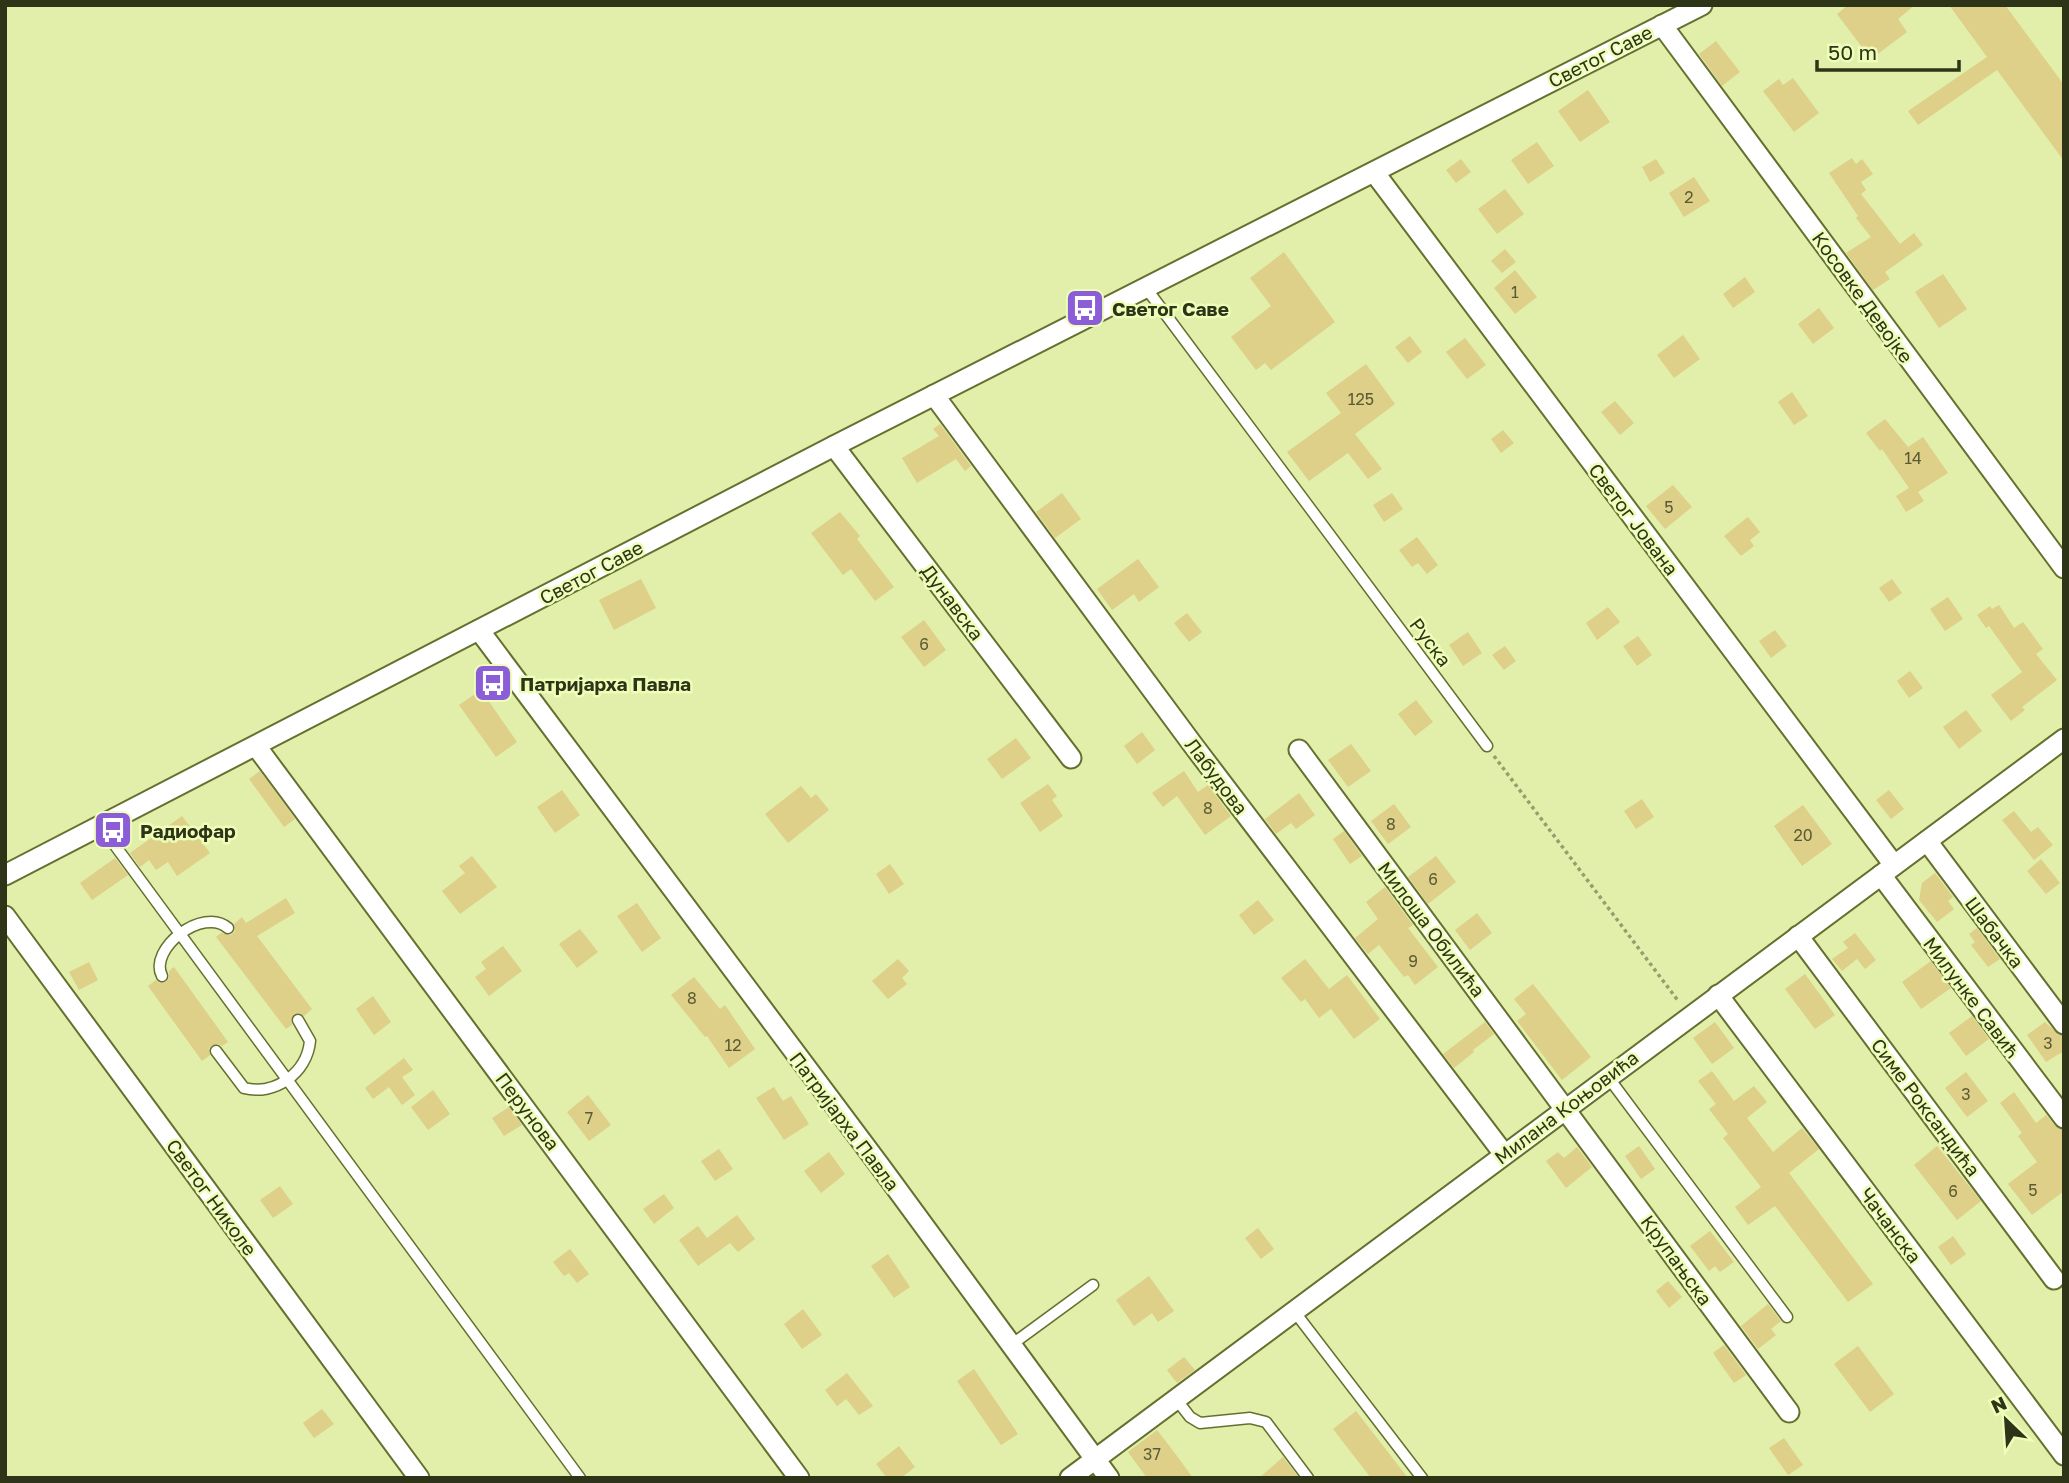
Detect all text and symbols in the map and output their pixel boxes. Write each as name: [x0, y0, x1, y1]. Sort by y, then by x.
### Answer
street label: Светог Саве: [1544, 20, 1656, 92]
scale bar: [1817, 28, 1959, 72]
text: 50 m: [1828, 39, 1877, 65]
house number: 2: [1684, 187, 1694, 207]
street label: Косовке Девојке: [1808, 227, 1918, 367]
house number: 1: [1511, 282, 1519, 302]
bus stop icon: Светог Саве: [1064, 287, 1106, 329]
place label: Светог Саве: [1112, 297, 1229, 320]
house number: 125: [1348, 389, 1374, 409]
house number: 14: [1904, 448, 1922, 468]
street label: Светог Јована: [1584, 458, 1684, 580]
house number: 5: [1664, 497, 1674, 517]
street label: Светог Саве: [535, 535, 647, 609]
street label: Дунавска: [917, 560, 989, 644]
street label: Руска: [1405, 613, 1457, 671]
house number: 6: [919, 634, 929, 654]
bus stop icon: Патријарха Павла: [472, 662, 514, 704]
place label: Патријарха Павла: [520, 672, 691, 695]
street label: Лабудова: [1181, 733, 1253, 819]
house number: 8: [1203, 798, 1213, 818]
bus stop icon: Радиофар: [92, 809, 134, 851]
house number: 8: [1386, 814, 1396, 834]
place label: Радиофар: [140, 819, 236, 842]
house number: 20: [1793, 825, 1813, 845]
street label: Милоша Обилића: [1374, 857, 1490, 1001]
house number: 6: [1428, 869, 1438, 889]
street label: Шабачка: [1961, 892, 2029, 972]
street label: Милунке Савић: [1919, 932, 2025, 1062]
house number: 9: [1408, 951, 1418, 971]
house number: 8: [687, 988, 697, 1008]
house number: 3: [2043, 1033, 2053, 1053]
street label: Симе Роксандића: [1867, 1034, 1985, 1180]
house number: 12: [724, 1035, 742, 1055]
street label: Милана Коњовића: [1490, 1045, 1642, 1169]
street label: Патријарха Павла: [785, 1047, 905, 1195]
street label: Перунова: [491, 1067, 565, 1155]
house number: 3: [1961, 1084, 1971, 1104]
house number: 7: [585, 1108, 593, 1128]
street label: Светог Николе: [162, 1134, 262, 1260]
house number: 5: [2028, 1180, 2038, 1200]
house number: 6: [1948, 1181, 1958, 1201]
street label: Чачанска: [1855, 1183, 1927, 1267]
street label: Крупањска: [1637, 1210, 1717, 1310]
north arrow: [1971, 1385, 2041, 1455]
text: N: [1987, 1391, 2010, 1418]
house number: 37: [1143, 1444, 1161, 1464]

